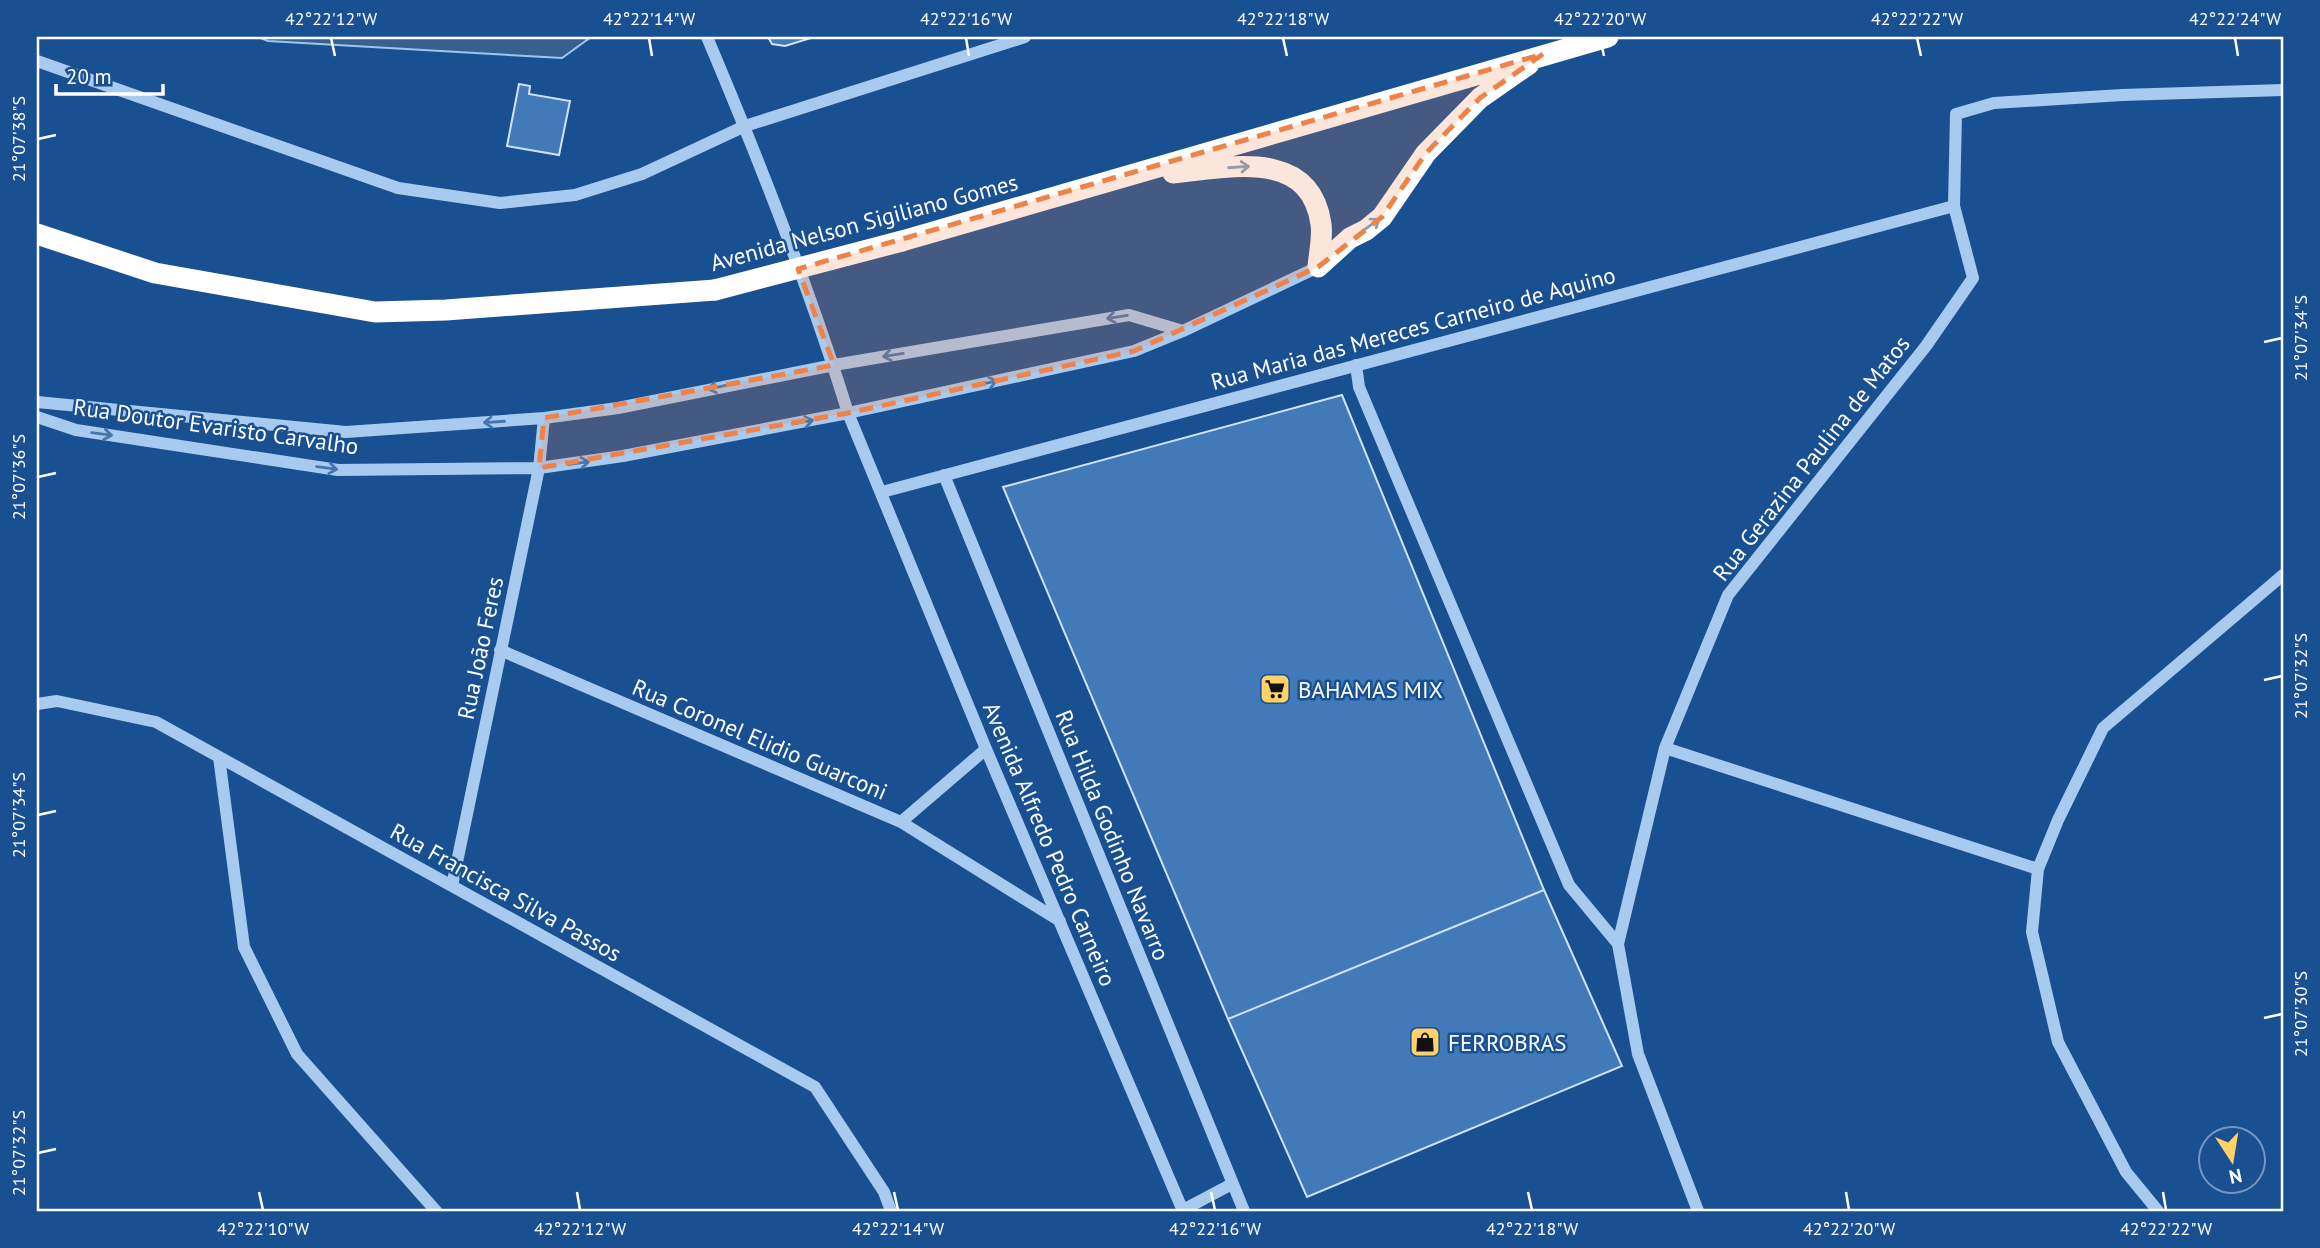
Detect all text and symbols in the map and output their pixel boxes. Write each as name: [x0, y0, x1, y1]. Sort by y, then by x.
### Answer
text: 42°22'12"W: [285, 7, 377, 30]
text: 42°22'14"W: [603, 7, 695, 30]
text: 42°22'16"W: [920, 7, 1012, 30]
text: 42°22'18"W: [1237, 7, 1329, 30]
text: 42°22'20"W: [1554, 7, 1646, 30]
text: 42°22'22"W: [1871, 7, 1963, 30]
text: 42°22'24"W: [2189, 7, 2281, 30]
scale bar: [56, 52, 163, 96]
text: 20 m: [66, 63, 112, 90]
text: 21°07'38"S: [7, 96, 30, 182]
one-way arrow: [1227, 160, 1250, 173]
street label: Avenida Nelson Sigiliano Gomes: [707, 167, 1021, 277]
one-way arrow: [1361, 218, 1380, 232]
street label: Rua Maria das Mereces Carneiro de Aquino: [1207, 260, 1619, 396]
text: 21°07'34"S: [2289, 295, 2312, 381]
one-way arrow: [1106, 311, 1129, 324]
street label: Rua Gerazina Paulina de Matos: [1706, 330, 1916, 586]
one-way arrow: [882, 349, 905, 362]
one-way arrow: [975, 376, 998, 389]
one-way arrow: [707, 380, 730, 394]
street label: Rua Doutor Evaristo Carvalho: [72, 392, 360, 460]
one-way arrow: [791, 414, 814, 428]
one-way arrow: [483, 416, 506, 429]
one-way arrow: [91, 428, 113, 441]
text: 21°07'36"S: [7, 434, 30, 520]
one-way arrow: [567, 456, 590, 469]
one-way arrow: [316, 462, 338, 475]
street label: Rua João Feres: [451, 574, 509, 722]
text: 21°07'32"S: [2289, 633, 2312, 719]
street label: Rua Coronel Elidio Guarconi: [628, 672, 892, 806]
supermarket icon: BAHAMAS MIX: [1258, 672, 1292, 706]
place label: BAHAMAS MIX: [1298, 675, 1443, 704]
street label: Avenida Alfredo Pedro Carneiro: [977, 698, 1123, 990]
street label: Rua Hilda Godinho Navarro: [1049, 706, 1177, 964]
text: 21°07'34"S: [7, 772, 30, 858]
street label: Rua Francisca Silva Passos: [385, 816, 627, 968]
text: 21°07'30"S: [2289, 971, 2312, 1057]
shop icon: FERROBRAS: [1408, 1025, 1442, 1059]
place label: FERROBRAS: [1448, 1028, 1567, 1057]
text: 21°07'32"S: [7, 1110, 30, 1196]
north arrow: [2198, 1126, 2268, 1196]
text: N: [2227, 1164, 2244, 1190]
text: 42°22'10"W: [217, 1217, 309, 1240]
text: 42°22'12"W: [534, 1217, 626, 1240]
text: 42°22'14"W: [852, 1217, 944, 1240]
text: 42°22'16"W: [1169, 1217, 1261, 1240]
text: 42°22'18"W: [1486, 1217, 1578, 1240]
text: 42°22'20"W: [1803, 1217, 1895, 1240]
text: 42°22'22"W: [2120, 1217, 2212, 1240]

